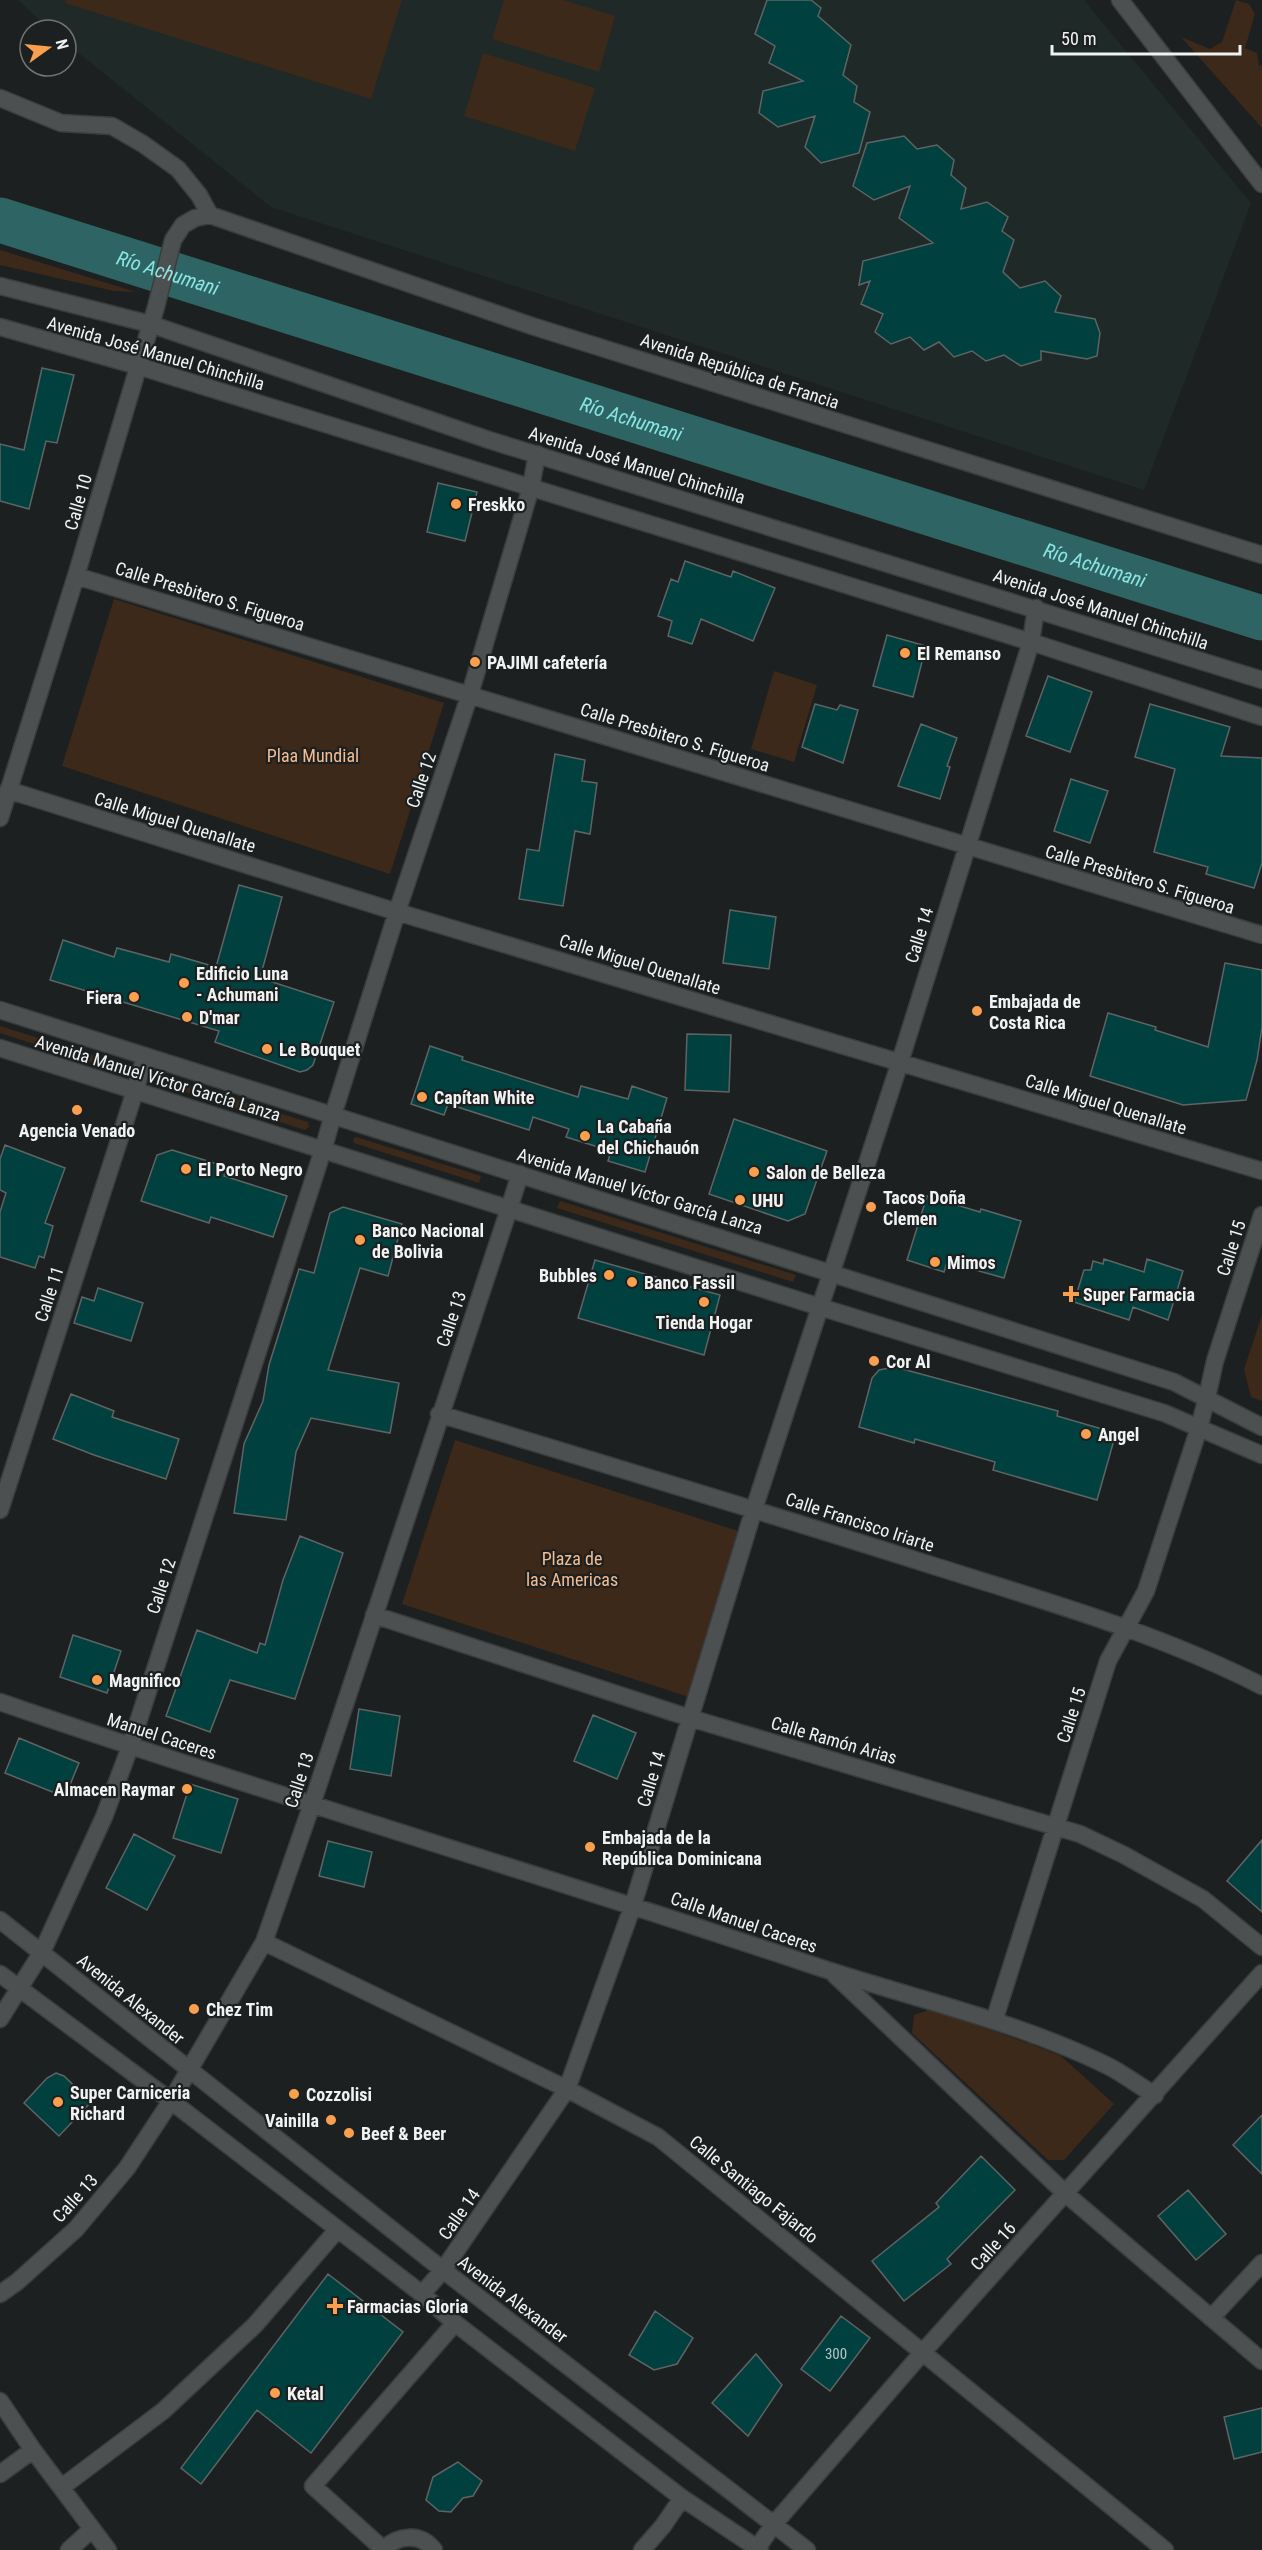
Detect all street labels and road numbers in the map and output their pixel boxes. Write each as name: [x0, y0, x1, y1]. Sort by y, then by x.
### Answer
street label: Avenida José Manuel Chinchilla: [45, 312, 267, 394]
street label: Avenida República de Francia: [638, 329, 842, 413]
street label: Avenida José Manuel Chinchilla: [526, 422, 748, 508]
street label: Calle 10: [60, 471, 96, 533]
street label: Calle Presbitero S. Figueroa: [113, 557, 307, 635]
street label: Avenida José Manuel Chinchilla: [991, 564, 1211, 654]
street label: Calle Presbitero S. Figueroa: [578, 698, 772, 776]
street label: Calle 12: [402, 749, 440, 811]
street label: Calle Miguel Quenallate: [92, 787, 258, 857]
street label: Calle Presbitero S. Figueroa: [1043, 840, 1237, 918]
street label: Calle 14: [901, 904, 937, 966]
street label: Calle Miguel Quenallate: [557, 929, 723, 999]
street label: Avenida Manuel Víctor García Lanza: [33, 1031, 283, 1125]
street label: Calle Miguel Quenallate: [1023, 1069, 1189, 1139]
street label: Avenida Manuel Víctor García Lanza: [515, 1144, 765, 1238]
street label: Calle 15: [1212, 1217, 1250, 1279]
street label: Calle 11: [30, 1263, 68, 1325]
street label: Calle 13: [432, 1288, 470, 1350]
street label: Calle Francisco Iriarte: [783, 1488, 937, 1556]
street label: Calle 12: [142, 1555, 180, 1617]
street label: Calle 15: [1052, 1684, 1090, 1746]
street label: Manuel Caceres: [105, 1708, 219, 1764]
street label: Calle Ramón Arias: [769, 1712, 899, 1768]
street label: Calle 14: [633, 1748, 669, 1810]
street label: Calle 13: [280, 1749, 318, 1811]
street label: Calle Manuel Caceres: [668, 1887, 820, 1957]
street label: Avenida Alexander: [73, 1949, 189, 2049]
street label: Calle Santiago Fajardo: [685, 2131, 823, 2247]
street label: Calle 13: [48, 2170, 102, 2226]
street label: Calle 14: [434, 2184, 484, 2244]
street label: Calle 16: [966, 2218, 1020, 2274]
street label: Avenida Alexander: [454, 2251, 572, 2347]

